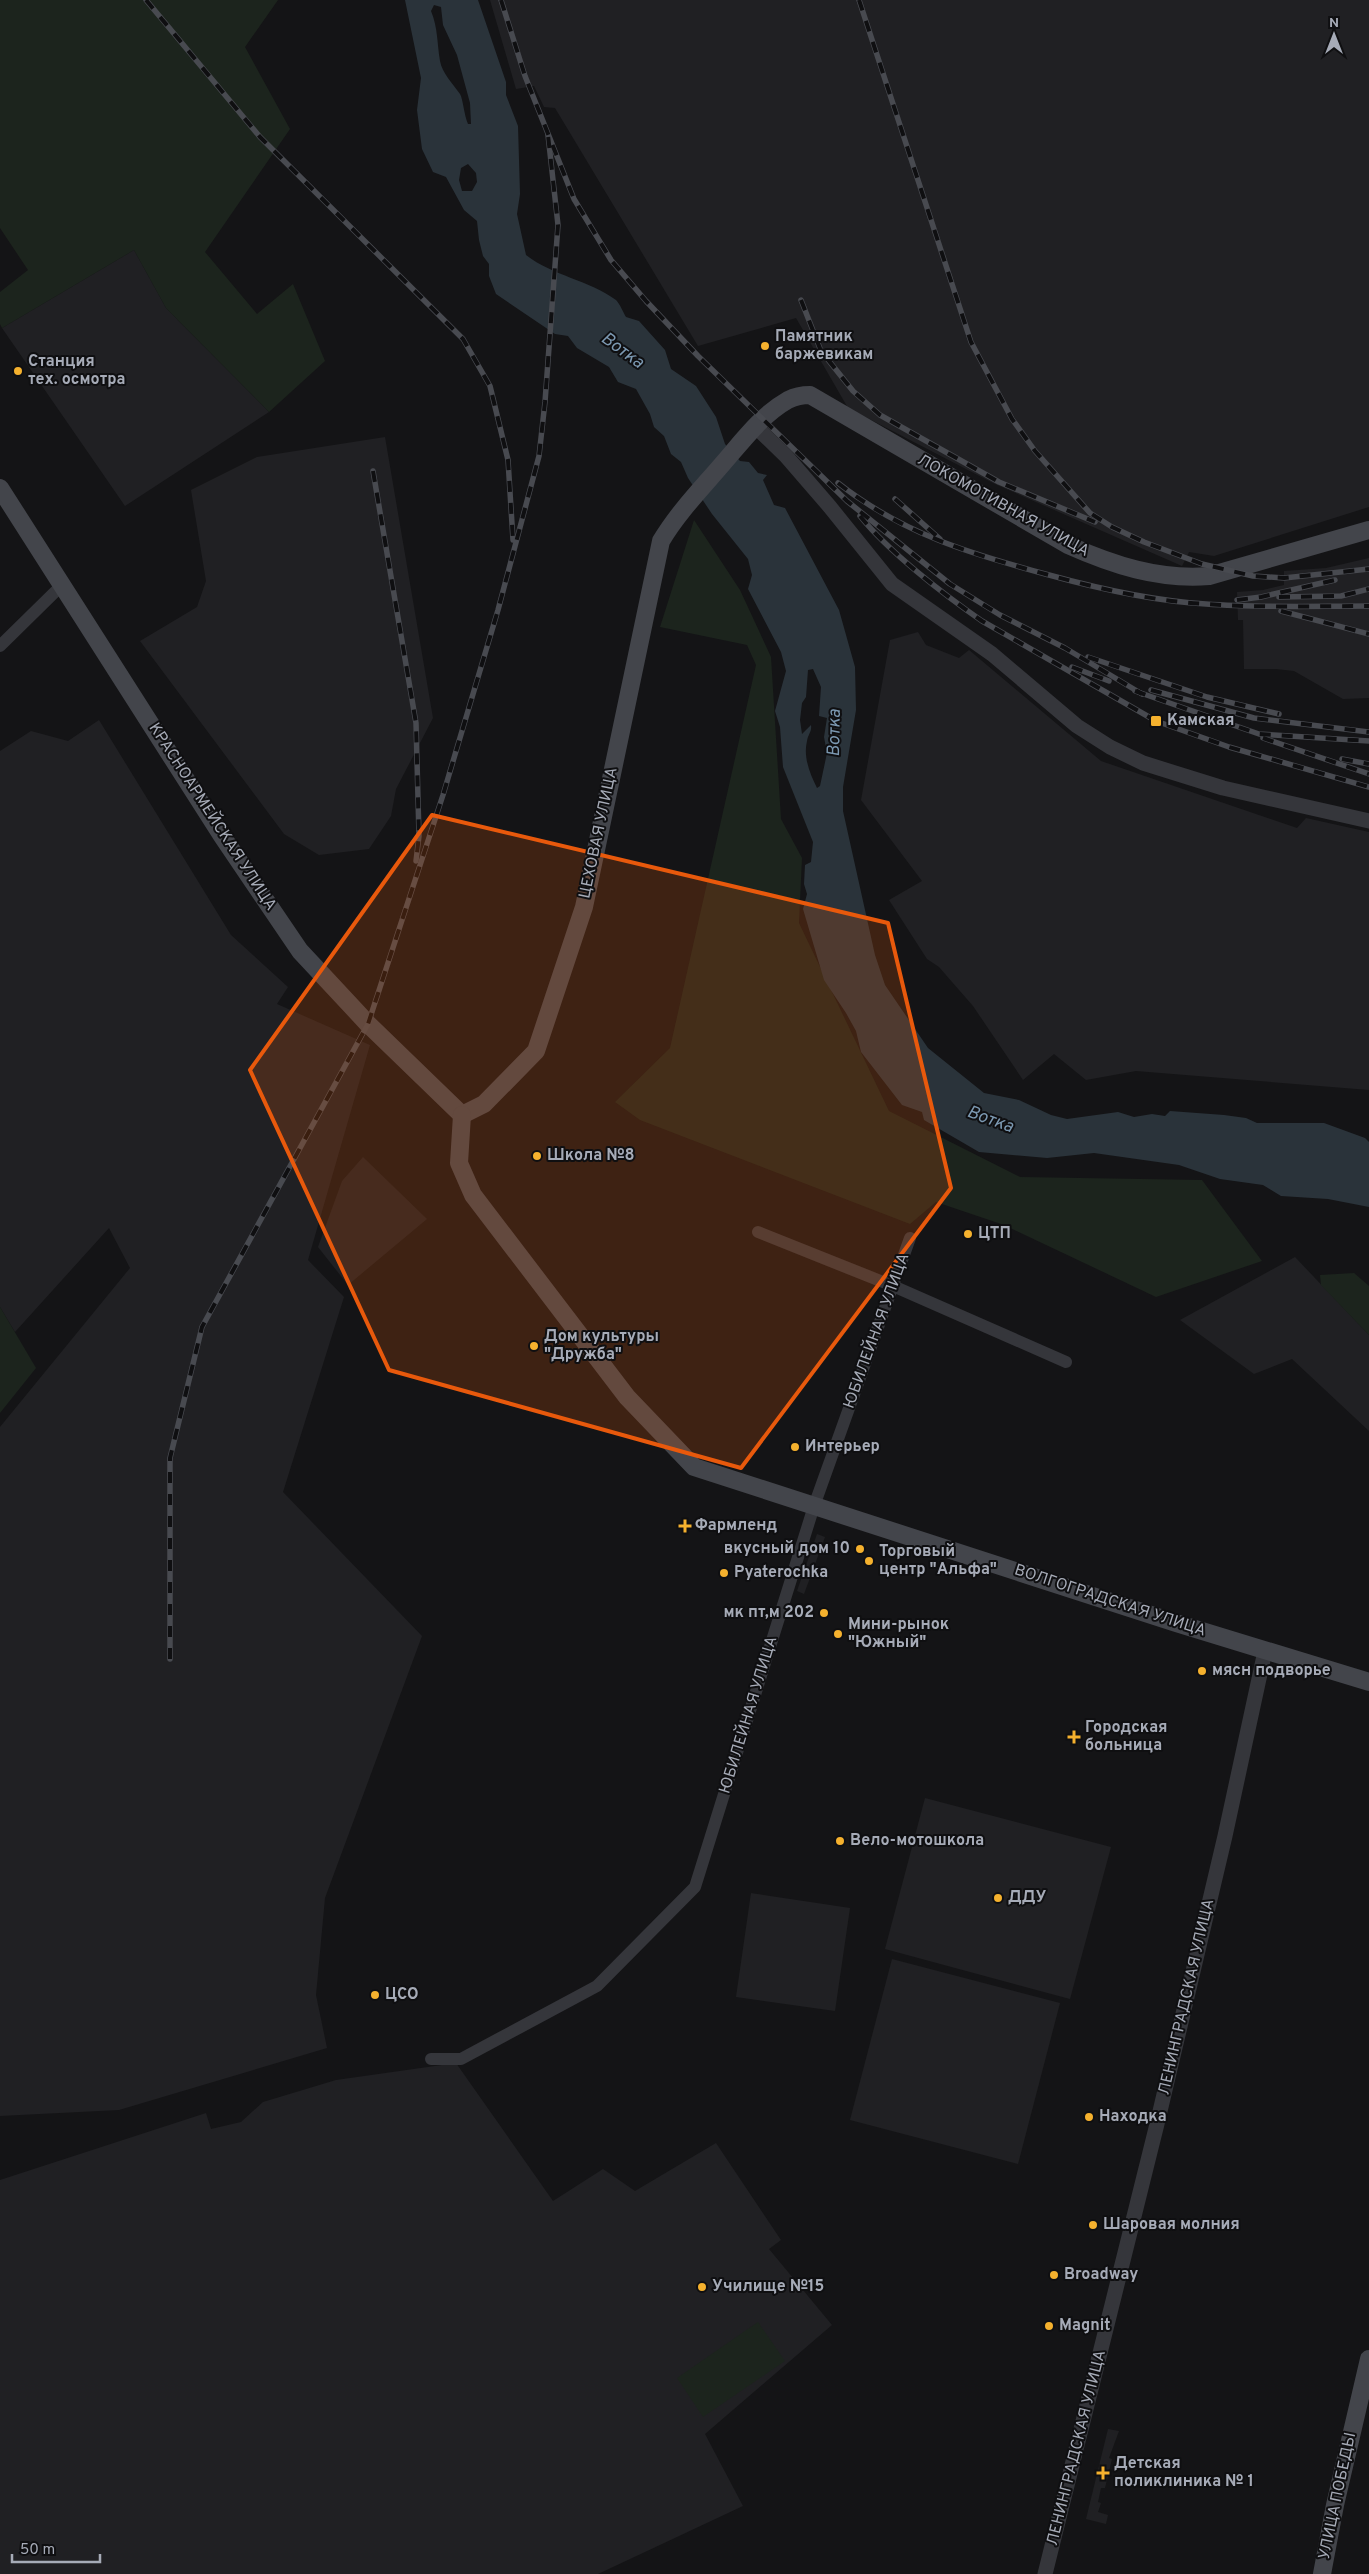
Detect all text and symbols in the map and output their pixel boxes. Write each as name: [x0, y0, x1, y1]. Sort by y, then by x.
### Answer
north arrow: [1309, 10, 1359, 60]
text: N: [1329, 15, 1339, 32]
place label: Памятник баржевикам: [775, 327, 873, 365]
water label: Вотка: [596, 328, 649, 375]
marker: Памятник баржевикам: [759, 340, 771, 352]
place label: Станция тех. осмотра: [28, 352, 125, 390]
marker: Станция тех. осмотра: [12, 365, 24, 377]
street label: ЛОКОМОТИВНАЯ УЛИЦА: [914, 450, 1093, 562]
water label: Вотка: [823, 708, 847, 757]
place label: Камская: [1167, 711, 1234, 731]
marker: Камская: [1149, 714, 1163, 728]
street label: КРАСНОАРМЕЙСКАЯ УЛИЦА: [144, 718, 282, 915]
street label: ЦЕХОВАЯ УЛИЦА: [575, 765, 623, 900]
water label: Вотка: [964, 1101, 1017, 1139]
place label: Школа №8: [547, 1146, 635, 1166]
marker: Школа №8: [531, 1150, 543, 1162]
place label: ЦТП: [978, 1224, 1011, 1244]
marker: ЦТП: [962, 1228, 974, 1240]
street label: ЮБИЛЕЙНАЯ УЛИЦА: [838, 1250, 914, 1411]
place label: Дом культуры "Дружба": [544, 1327, 659, 1365]
marker: Дом культуры "Дружба": [528, 1340, 540, 1352]
place label: Интерьер: [805, 1437, 880, 1457]
marker: Интерьер: [789, 1441, 801, 1453]
place label: Фармленд: [695, 1516, 778, 1536]
marker: Фармленд: [679, 1520, 691, 1532]
place label: вкусный дом 10: [724, 1539, 850, 1559]
place label: Торговый центр "Альфа": [879, 1542, 997, 1580]
marker: вкусный дом 10: [854, 1543, 866, 1555]
marker: Торговый центр "Альфа": [863, 1555, 875, 1567]
street label: ВОЛГОГРАДСКАЯ УЛИЦА: [1012, 1561, 1208, 1641]
place label: Pyaterochka: [734, 1563, 828, 1583]
marker: Pyaterochka: [718, 1567, 730, 1579]
place label: мк пт,м 202: [724, 1603, 814, 1623]
marker: мк пт,м 202: [818, 1607, 830, 1619]
place label: Мини-рынок "Южный": [848, 1615, 949, 1653]
marker: Мини-рынок "Южный": [832, 1628, 844, 1640]
street label: ЮБИЛЕЙНАЯ УЛИЦА: [714, 1633, 783, 1796]
place label: мясн подворье: [1212, 1661, 1331, 1681]
marker: мясн подворье: [1196, 1665, 1208, 1677]
place label: Городская больница: [1085, 1718, 1168, 1756]
marker: Городская больница: [1067, 1730, 1081, 1744]
place label: Вело-мотошкола: [850, 1831, 984, 1851]
marker: Вело-мотошкола: [834, 1835, 846, 1847]
place label: ДДУ: [1008, 1888, 1046, 1908]
marker: ДДУ: [992, 1892, 1004, 1904]
street label: ЛЕНИНГРАДСКАЯ УЛИЦА: [1155, 1897, 1219, 2097]
place label: ЦСО: [385, 1985, 419, 2005]
marker: ЦСО: [369, 1989, 381, 2001]
place label: Находка: [1099, 2107, 1167, 2127]
marker: Находка: [1083, 2111, 1095, 2123]
place label: Шаровая молния: [1103, 2215, 1240, 2235]
marker: Шаровая молния: [1087, 2219, 1099, 2231]
place label: Broadway: [1064, 2265, 1138, 2285]
marker: Broadway: [1048, 2269, 1060, 2281]
place label: Училище №15: [712, 2277, 824, 2297]
marker: Училище №15: [696, 2281, 708, 2293]
place label: Magnit: [1059, 2316, 1111, 2336]
marker: Magnit: [1043, 2320, 1055, 2332]
street label: ЛЕНИНГРАДСКАЯ УЛИЦА: [1043, 2348, 1111, 2548]
street label: УЛИЦА ПОБЕДЫ: [1315, 2431, 1361, 2561]
place label: Детская поликлиника № 1: [1114, 2454, 1254, 2492]
marker: Детская поликлиника № 1: [1096, 2466, 1110, 2480]
scale bar: [12, 2532, 100, 2564]
text: 50 m: [20, 2541, 55, 2560]

